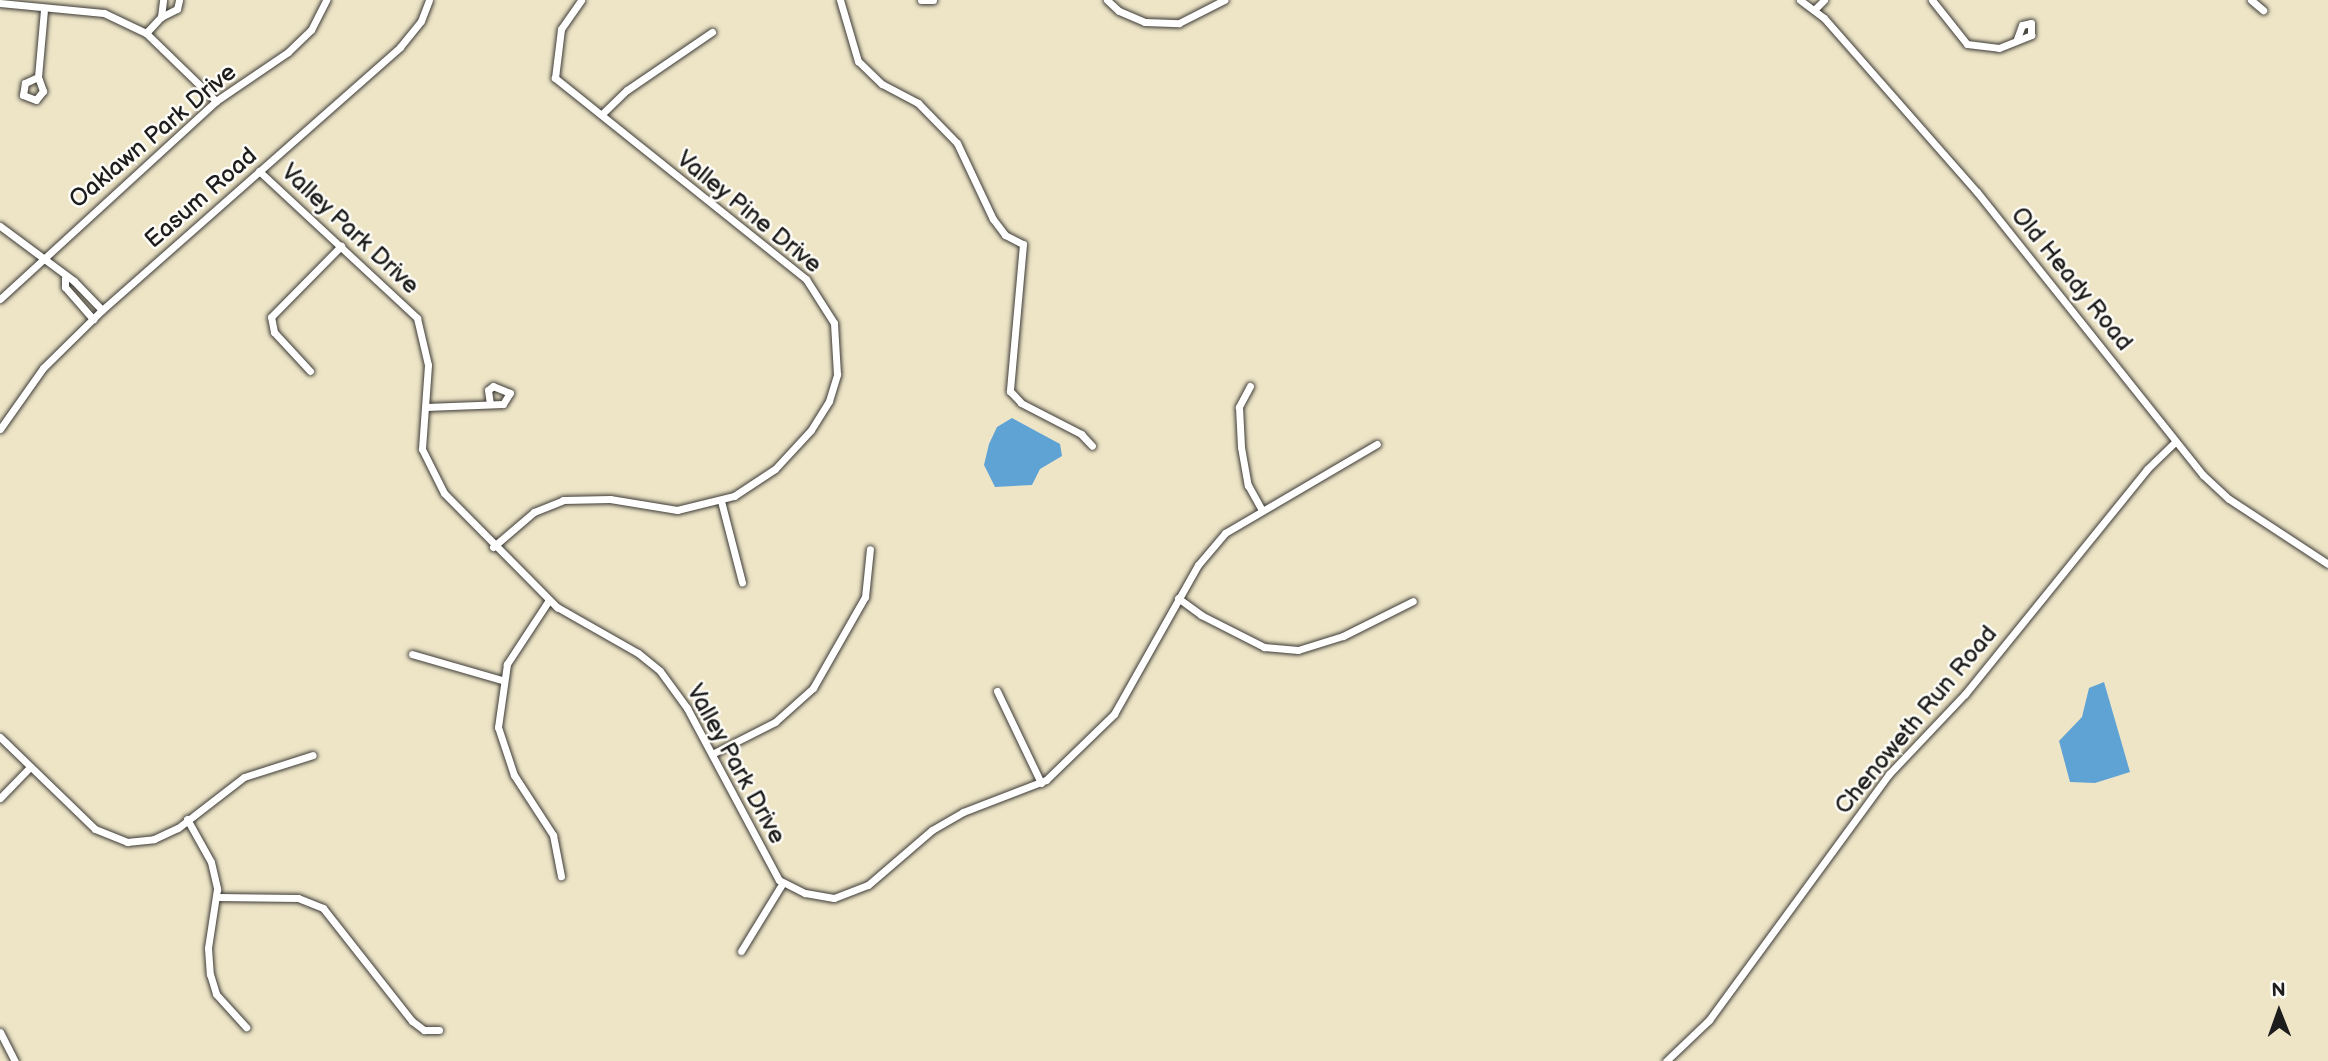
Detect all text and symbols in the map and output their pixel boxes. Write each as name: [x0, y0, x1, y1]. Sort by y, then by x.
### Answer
street label: Oaklawn Park Drive: [64, 58, 242, 214]
street label: Easum Road: [139, 142, 263, 254]
street label: Valley Pine Drive: [670, 144, 828, 280]
street label: Valley Park Drive: [275, 157, 425, 301]
street label: Old Heady Road: [2005, 201, 2139, 357]
street label: Chenoweth Run Road: [1829, 620, 2003, 820]
street label: Valley Park Drive: [680, 679, 792, 849]
north arrow: [2244, 977, 2314, 1047]
text: N: [2271, 979, 2286, 1002]

